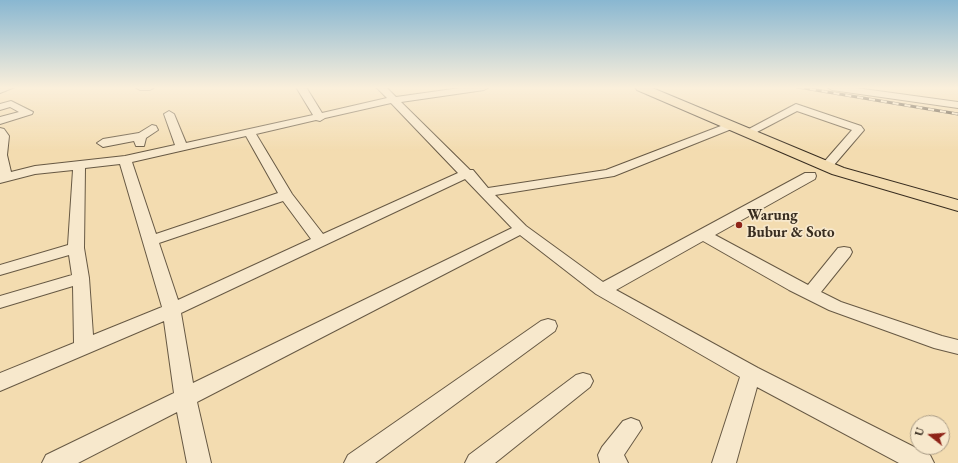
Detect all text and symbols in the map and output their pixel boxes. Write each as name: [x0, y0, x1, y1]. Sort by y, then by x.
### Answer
place label: Warung Bubur & Soto: [747, 207, 835, 242]
marker: Warung Bubur & Soto: [734, 220, 744, 230]
north arrow: [910, 415, 950, 455]
text: U: [912, 426, 927, 438]

